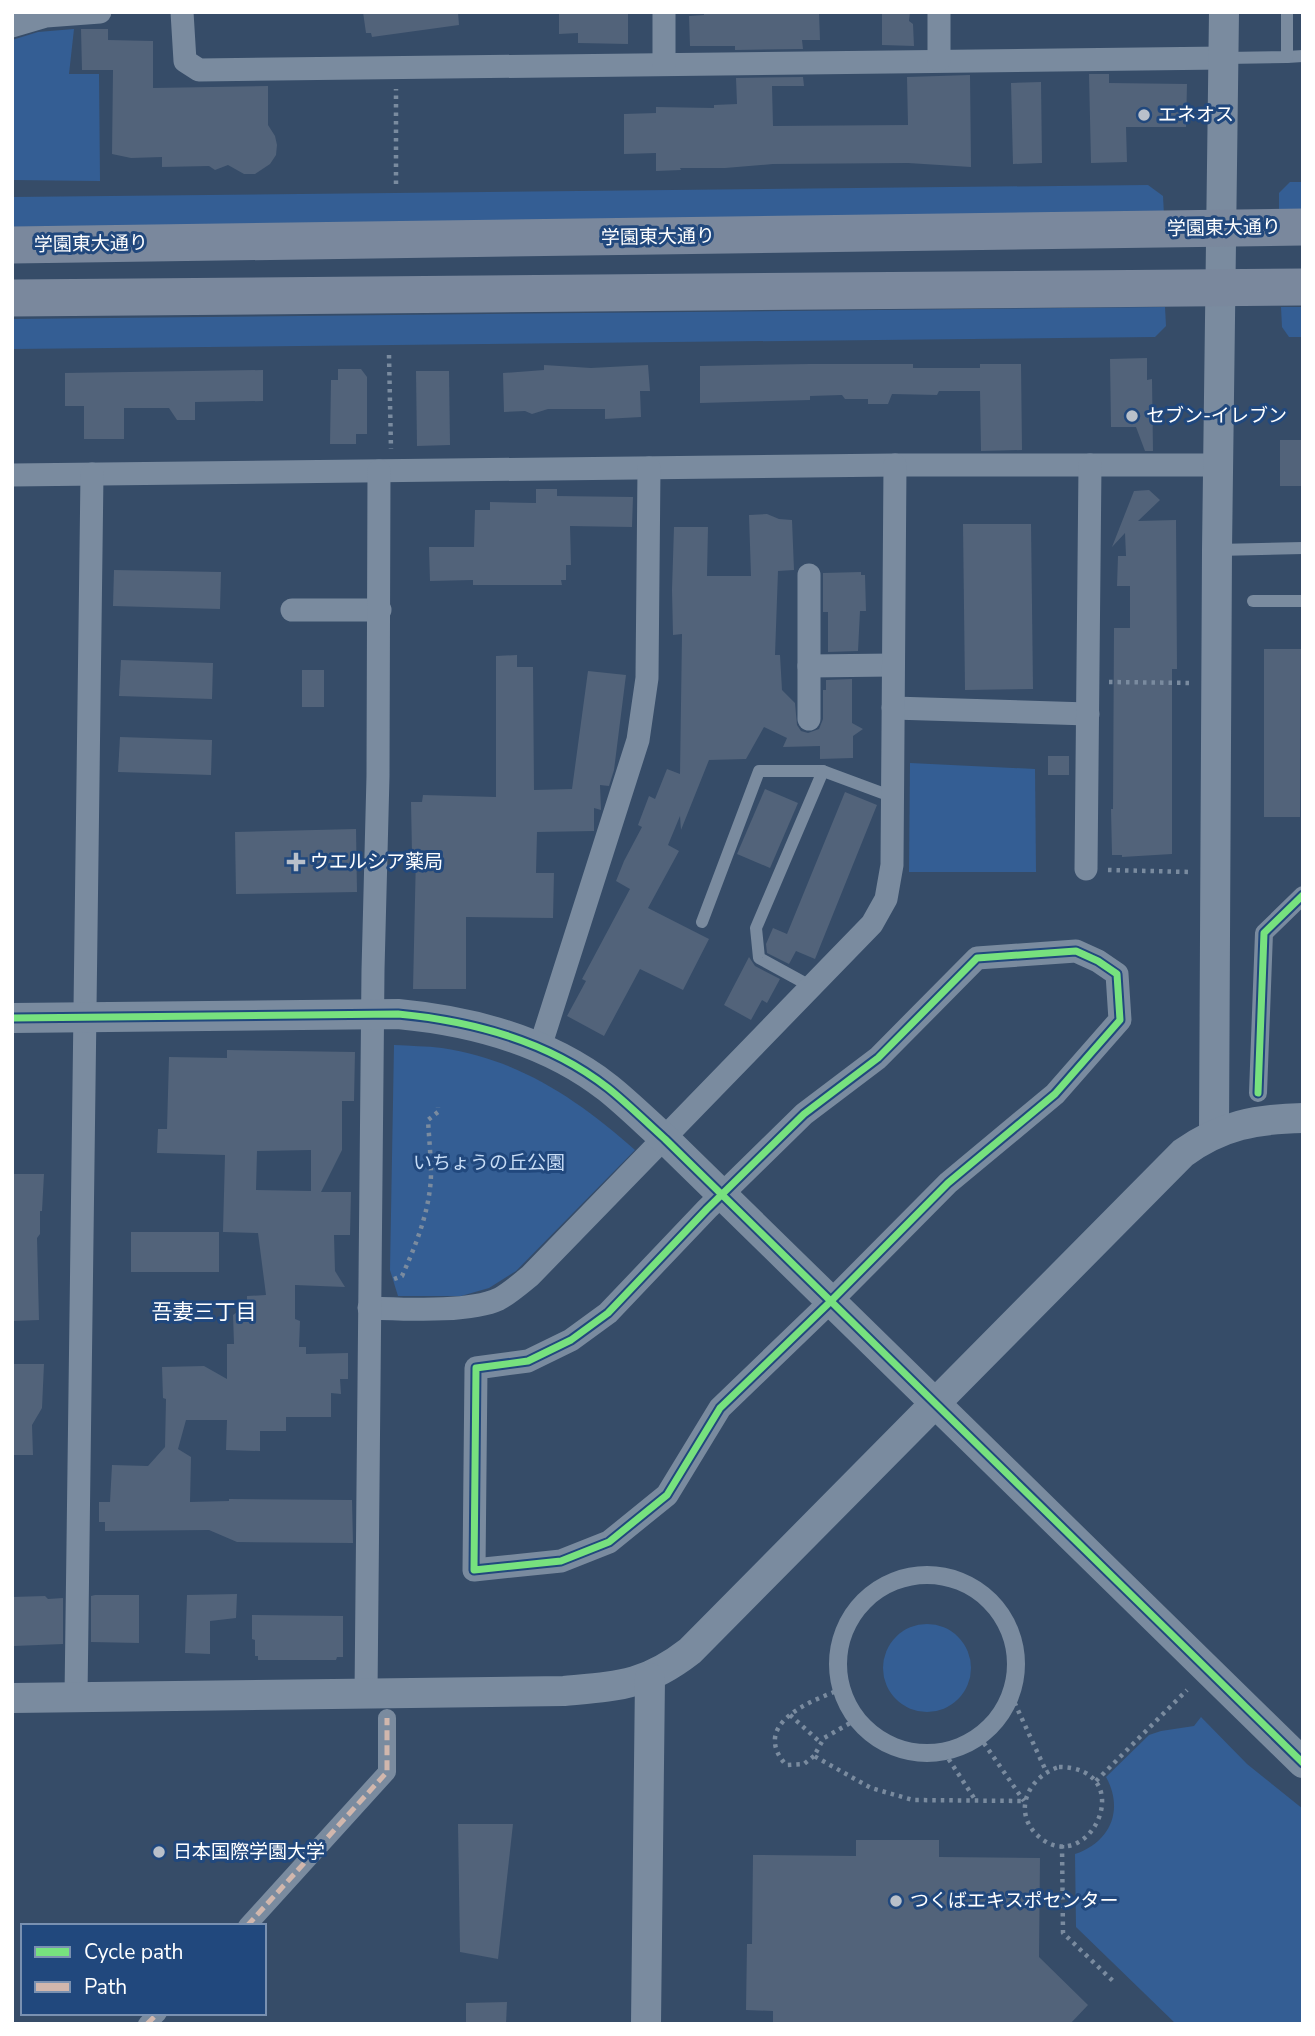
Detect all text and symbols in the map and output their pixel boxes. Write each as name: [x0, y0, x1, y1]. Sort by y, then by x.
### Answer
place label: エネオス: [1158, 102, 1234, 128]
marker: エネオス: [1136, 107, 1152, 123]
street label: 学園東大通り: [1167, 214, 1281, 242]
street label: 学園東大通り: [601, 223, 715, 251]
street label: 学園東大通り: [34, 230, 148, 258]
place label: セブン-イレブン: [1146, 403, 1287, 429]
marker: セブン-イレブン: [1124, 408, 1140, 424]
place label: ウエルシア薬局: [310, 849, 443, 875]
marker: ウエルシア薬局: [288, 854, 304, 870]
park label: いちょうの丘公園: [413, 1150, 565, 1176]
district label: 吾妻三丁目: [152, 1298, 257, 1326]
place label: 日本国際学園大学: [173, 1839, 325, 1865]
marker: 日本国際学園大学: [151, 1844, 167, 1860]
place label: つくばエキスポセンター: [910, 1888, 1118, 1914]
marker: つくばエキスポセンター: [888, 1893, 904, 1909]
legend: [21, 1924, 266, 2015]
text: Cycle path: [84, 1938, 183, 1966]
text: Path: [84, 1973, 127, 2001]

